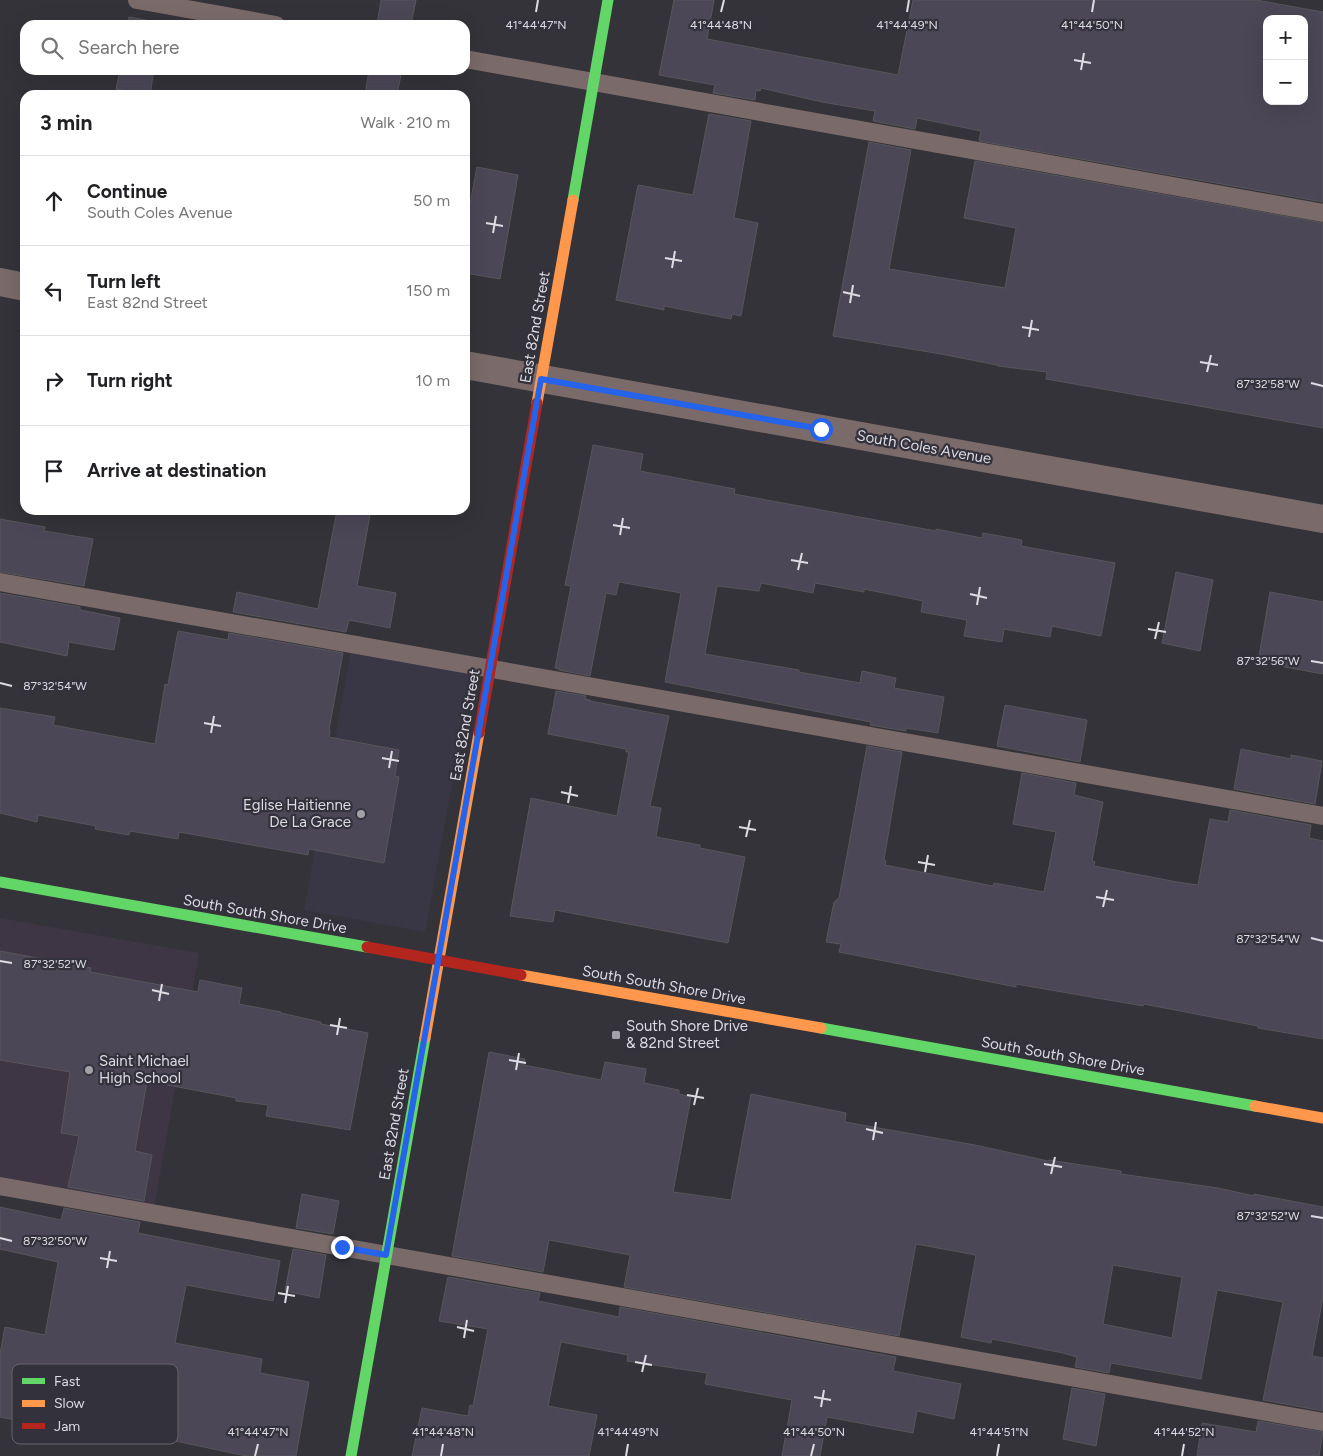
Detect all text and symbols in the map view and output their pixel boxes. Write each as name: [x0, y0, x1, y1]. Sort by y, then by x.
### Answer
map controls: [1263, 15, 1308, 105]
button: +: [1263, 15, 1308, 60]
text: 41°44'47"N: [505, 18, 567, 32]
text: 41°44'48"N: [690, 18, 752, 32]
text: 41°44'49"N: [876, 18, 938, 32]
text: 41°44'50"N: [1061, 18, 1123, 32]
search box: [20, 20, 470, 75]
icon: search: [38, 34, 66, 62]
text: Search here: [78, 36, 180, 59]
button: −: [1263, 60, 1308, 105]
text: 3 min: [40, 110, 92, 135]
text: Walk · 210 m: [361, 113, 450, 132]
text: Continue: [87, 180, 167, 203]
icon: ahead: [40, 187, 68, 215]
text: 50 m: [413, 191, 450, 210]
text: South Coles Avenue: [87, 203, 233, 222]
street label: East 82nd Street: [516, 269, 554, 384]
text: Turn left: [87, 270, 161, 293]
icon: left: [40, 277, 68, 305]
text: 150 m: [406, 281, 450, 300]
text: East 82nd Street: [87, 293, 208, 312]
icon: right: [40, 367, 68, 395]
text: Turn right: [87, 369, 173, 392]
text: 10 m: [416, 371, 450, 390]
text: 87°32'58"W: [1236, 377, 1300, 391]
route start: [810, 418, 833, 441]
street label: South Coles Avenue: [855, 426, 993, 468]
icon: arrive: [40, 457, 68, 485]
text: Arrive at destination: [87, 459, 266, 482]
text: 87°32'56"W: [1237, 654, 1300, 668]
street label: East 82nd Street: [446, 667, 484, 782]
text: 87°32'54"W: [23, 679, 87, 693]
place label: Eglise Haitienne De La Grace: [243, 796, 351, 831]
marker: Eglise Haitienne De La Grace: [355, 808, 367, 820]
street label: South South Shore Drive: [182, 891, 348, 937]
text: 87°32'54"W: [1236, 932, 1300, 946]
text: 87°32'52"W: [24, 957, 87, 971]
street label: South South Shore Drive: [581, 962, 747, 1008]
place label: South Shore Drive & 82nd Street: [626, 1017, 748, 1052]
marker: South Shore Drive & 82nd Street: [610, 1029, 622, 1041]
street label: South South Shore Drive: [980, 1033, 1146, 1079]
place label: Saint Michael High School: [99, 1052, 189, 1087]
marker: Saint Michael High School: [83, 1064, 95, 1076]
street label: East 82nd Street: [375, 1066, 413, 1181]
text: 87°32'52"W: [1237, 1209, 1300, 1223]
text: 87°32'50"W: [23, 1234, 87, 1248]
route end: [331, 1236, 354, 1259]
legend: [12, 1364, 178, 1444]
text: Fast: [54, 1373, 80, 1390]
text: Slow: [54, 1395, 85, 1412]
text: Jam: [54, 1418, 80, 1435]
text: 41°44'47"N: [227, 1425, 289, 1439]
text: 41°44'48"N: [412, 1425, 474, 1439]
text: 41°44'49"N: [597, 1425, 659, 1439]
text: 41°44'50"N: [783, 1425, 845, 1439]
text: 41°44'51"N: [969, 1425, 1029, 1439]
text: 41°44'52"N: [1154, 1425, 1214, 1439]

